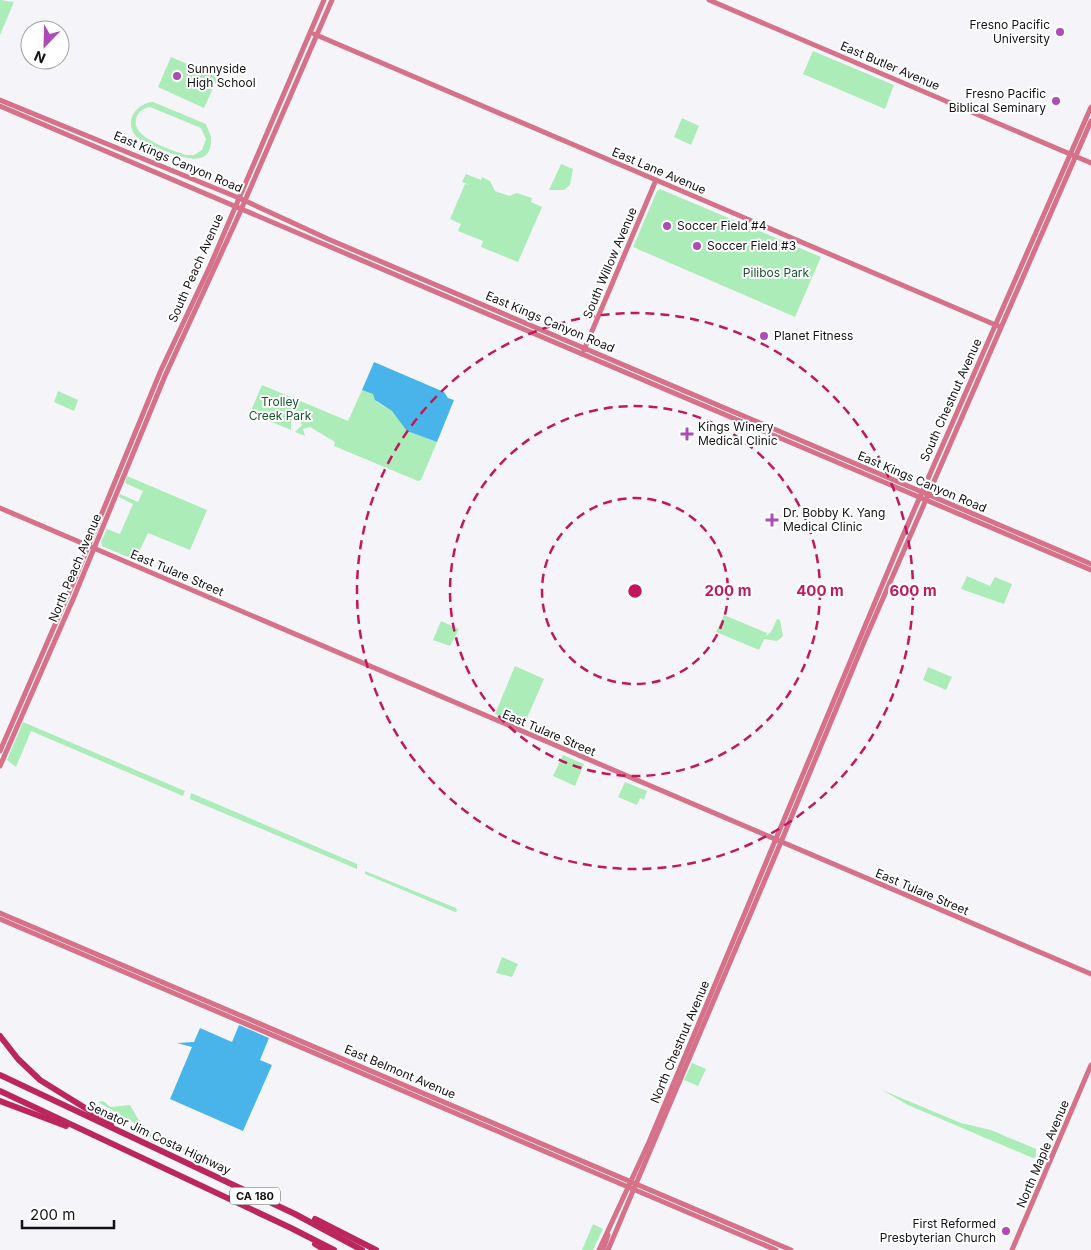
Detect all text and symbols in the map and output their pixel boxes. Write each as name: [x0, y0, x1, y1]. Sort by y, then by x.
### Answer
place label: Fresno Pacific University: [970, 17, 1050, 46]
north arrow: [20, 20, 70, 70]
marker: Fresno Pacific University: [1054, 26, 1066, 38]
street label: East Butler Avenue: [838, 38, 942, 93]
text: N: [31, 48, 48, 67]
place label: Sunnyside High School: [187, 61, 256, 90]
marker: Sunnyside High School: [171, 70, 183, 82]
place label: Fresno Pacific Biblical Seminary: [949, 86, 1046, 115]
marker: Fresno Pacific Biblical Seminary: [1050, 95, 1062, 107]
street label: East Kings Canyon Road: [112, 128, 245, 195]
street label: East Lane Avenue: [610, 144, 708, 197]
street label: South Willow Avenue: [579, 205, 640, 321]
street label: South Peach Avenue: [165, 211, 226, 324]
place label: Soccer Field #4: [677, 218, 767, 233]
marker: Soccer Field #4: [661, 220, 673, 232]
place label: Soccer Field #3: [707, 238, 796, 253]
marker: Soccer Field #3: [691, 240, 703, 252]
park label: Pilibos Park: [743, 265, 810, 280]
street label: East Kings Canyon Road: [484, 288, 617, 355]
place label: Planet Fitness: [774, 328, 853, 343]
marker: Planet Fitness: [758, 330, 770, 342]
street label: South Chestnut Avenue: [917, 336, 984, 464]
park label: Trolley Creek Park: [249, 394, 312, 423]
place label: Kings Winery Medical Clinic: [698, 419, 778, 448]
marker: Kings Winery Medical Clinic: [680, 427, 694, 441]
street label: East Kings Canyon Road: [856, 448, 989, 515]
place label: Dr. Bobby K. Yang Medical Clinic: [783, 505, 885, 534]
street label: North Peach Avenue: [45, 511, 104, 624]
marker: Dr. Bobby K. Yang Medical Clinic: [765, 513, 779, 527]
street label: East Tulare Street: [128, 546, 226, 599]
text: 200 m: [705, 581, 751, 600]
text: 400 m: [796, 581, 844, 600]
text: 600 m: [889, 581, 937, 600]
centre of rings: [626, 582, 644, 600]
street label: East Tulare Street: [500, 706, 598, 759]
street label: East Tulare Street: [873, 865, 971, 918]
street label: North Chestnut Avenue: [647, 978, 712, 1106]
street label: East Belmont Avenue: [342, 1041, 458, 1102]
street label: Senator Jim Costa Highway: [85, 1098, 234, 1178]
street label: North Maple Avenue: [1013, 1098, 1072, 1210]
road number: CA 180: [230, 1188, 280, 1204]
scale bar: [22, 1198, 115, 1230]
text: 200 m: [30, 1205, 75, 1224]
place label: First Reformed Presbyterian Church: [880, 1216, 996, 1245]
marker: First Reformed Presbyterian Church: [1000, 1225, 1012, 1237]

